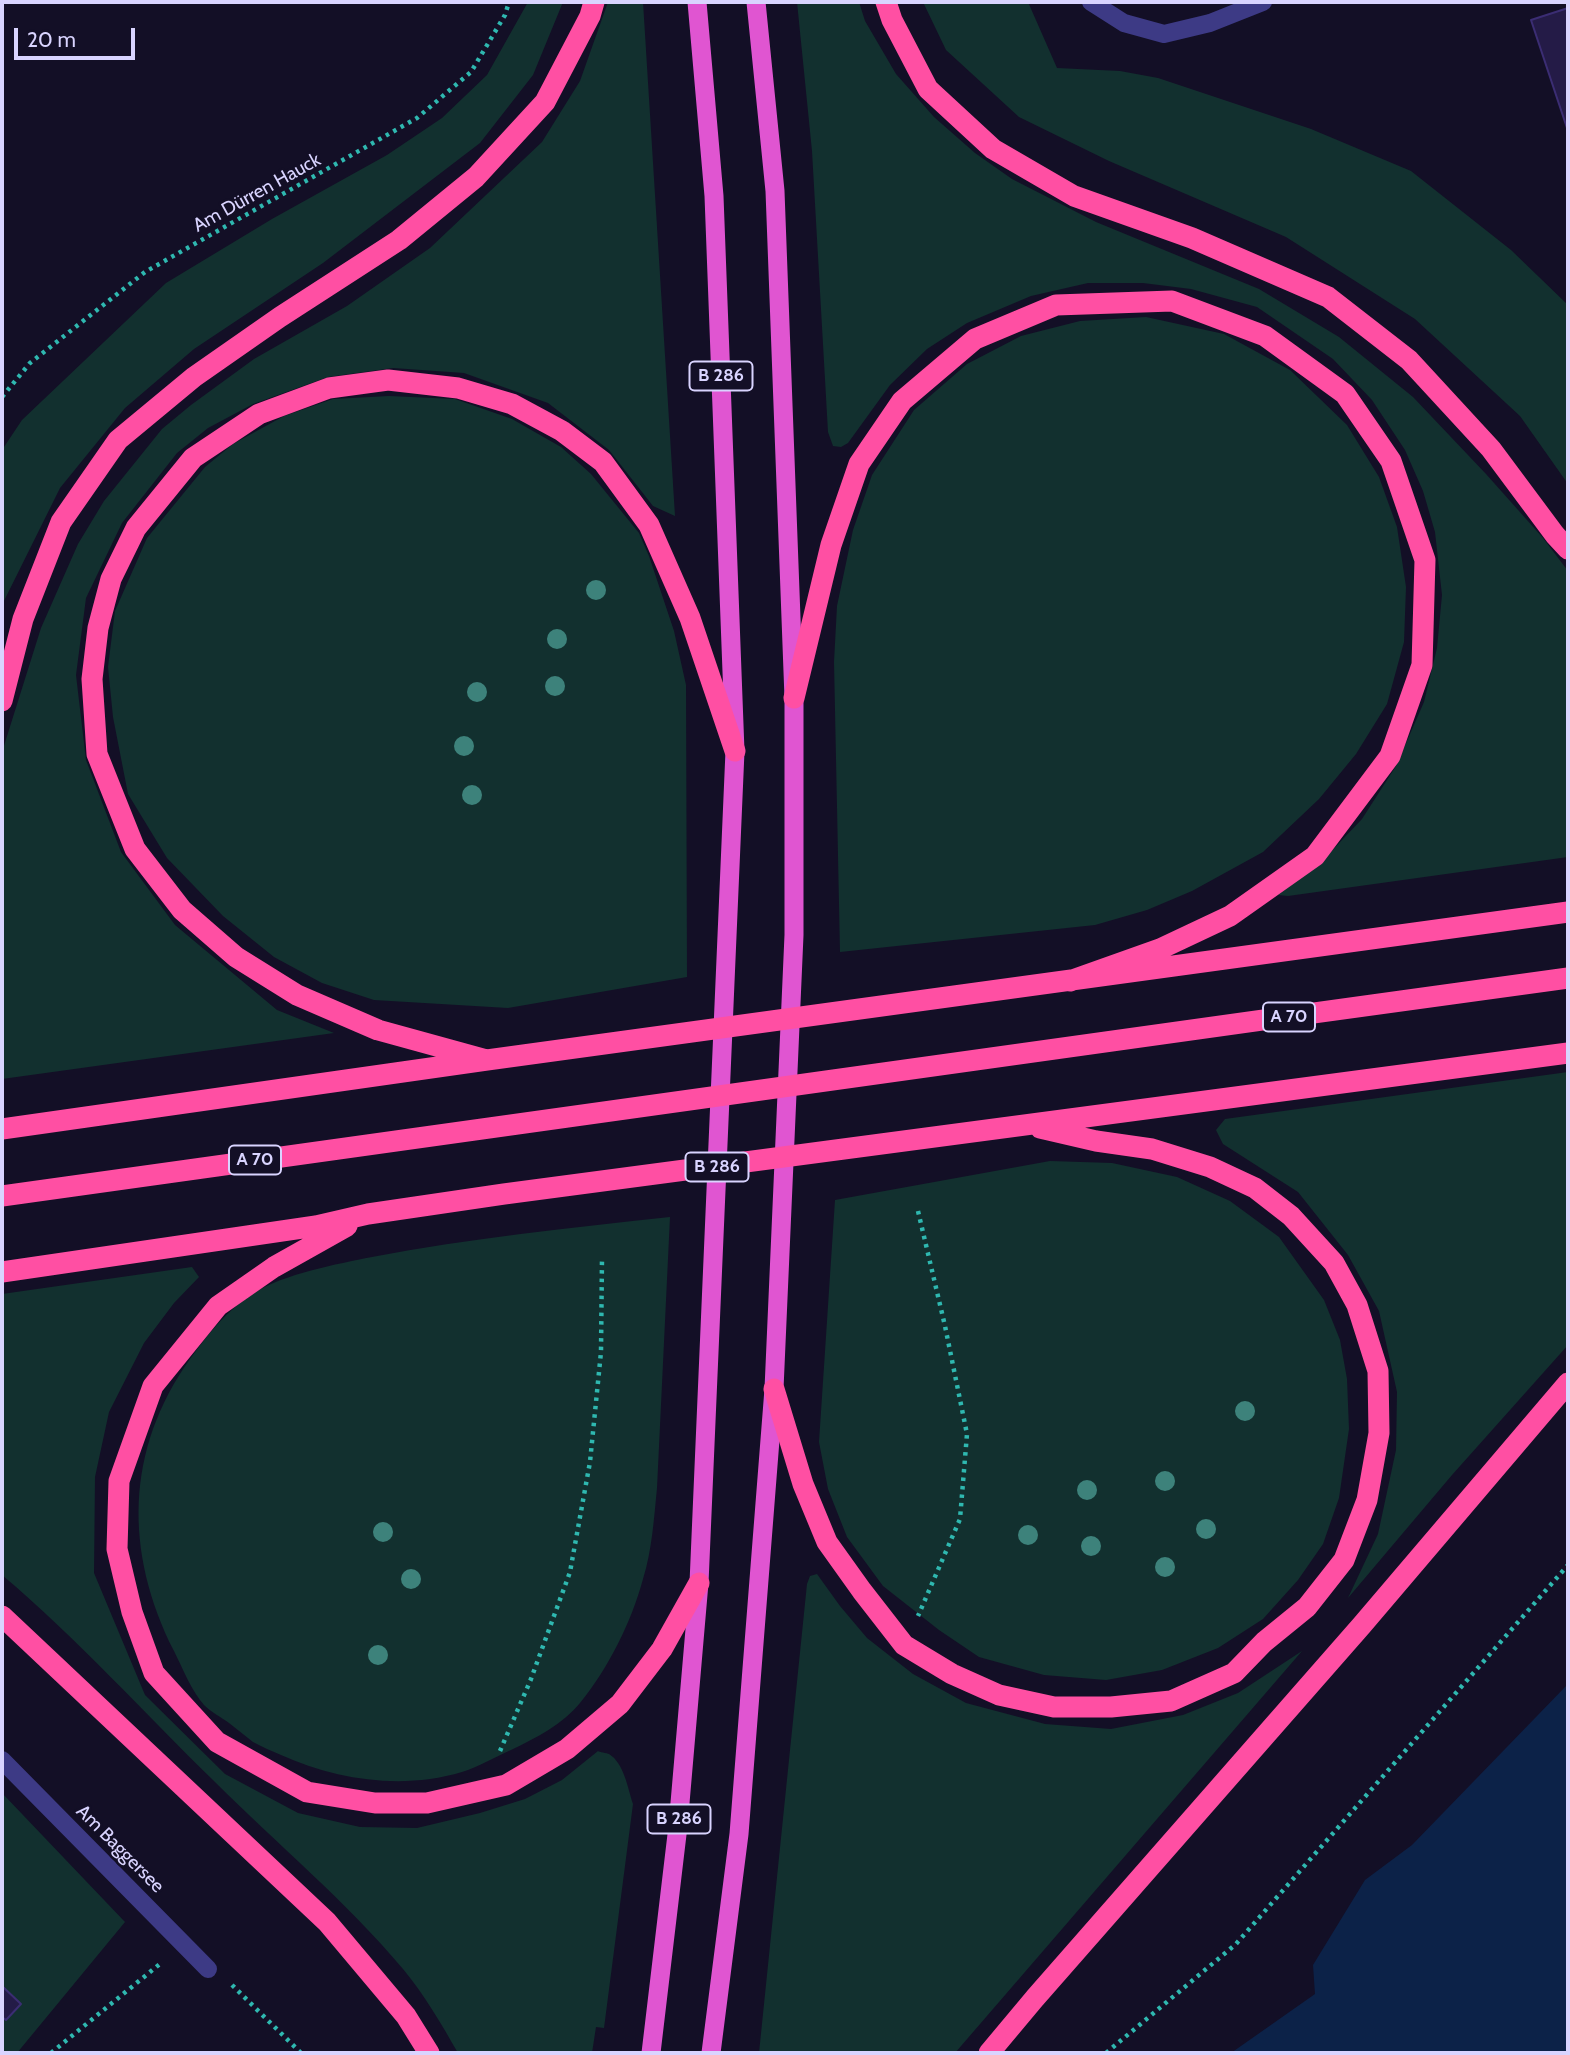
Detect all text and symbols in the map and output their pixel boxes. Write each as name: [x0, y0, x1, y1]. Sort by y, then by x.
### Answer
scale bar: [18, 14, 138, 58]
text: 20 m: [27, 27, 76, 52]
street label: Am Dürren Hauck: [189, 149, 325, 237]
road number: B 286: [690, 362, 752, 390]
road number: A 70: [1263, 1002, 1315, 1032]
road number: A 70: [229, 1146, 281, 1175]
road number: B 286: [686, 1152, 748, 1182]
street label: Am Baggersee: [71, 1800, 169, 1898]
road number: B 286: [648, 1804, 710, 1833]

